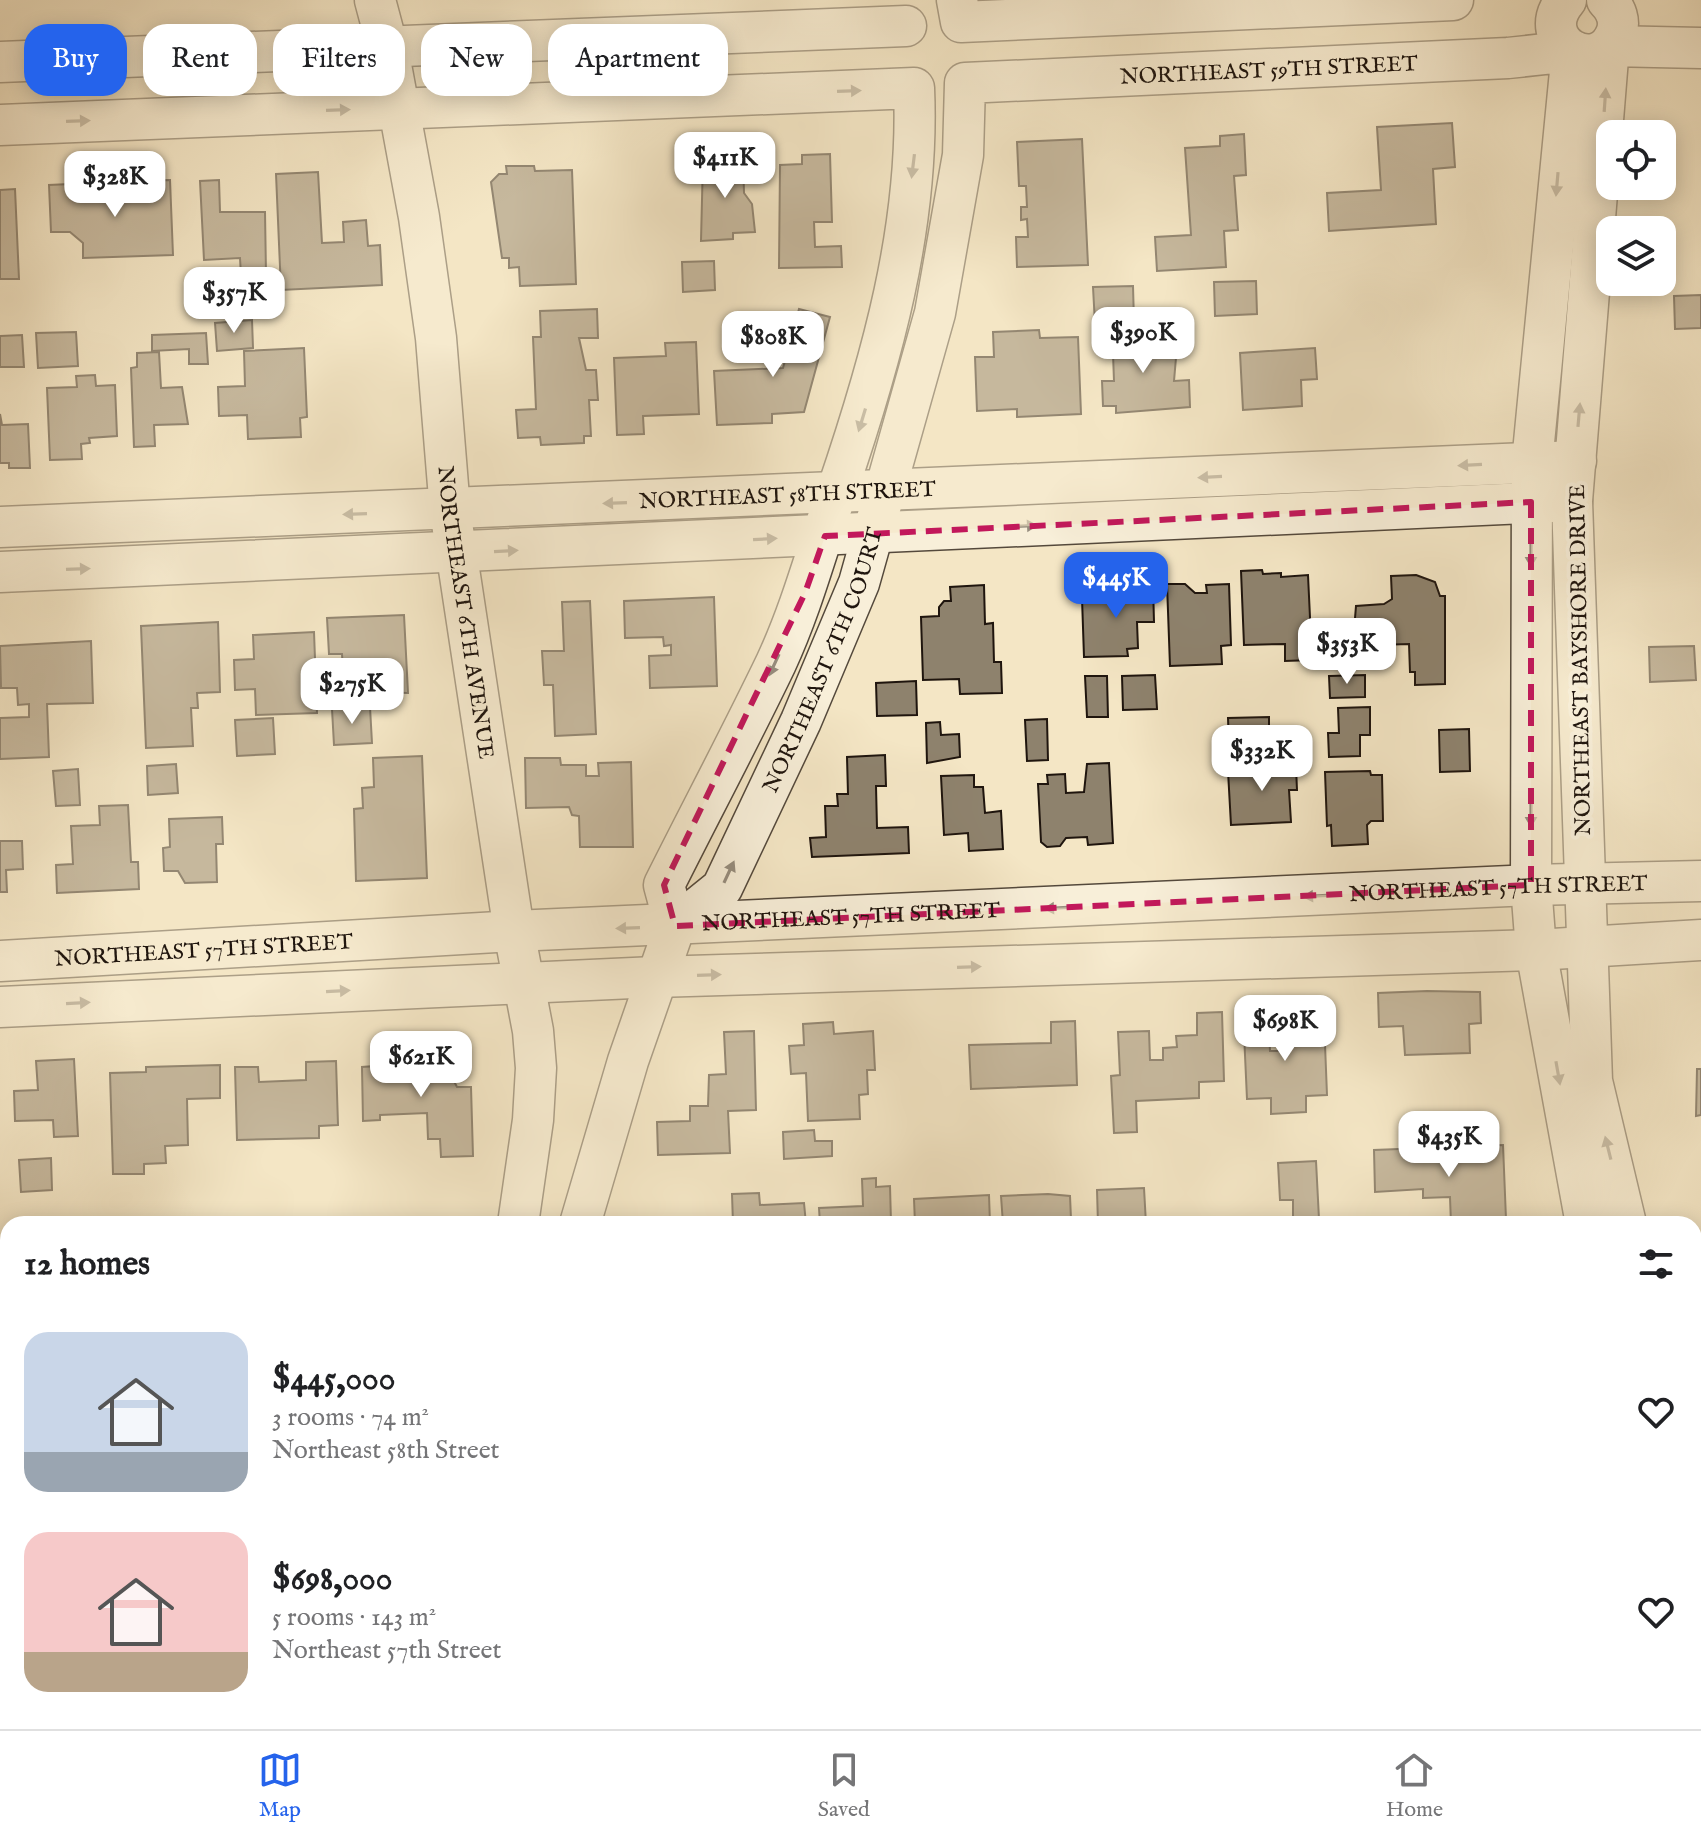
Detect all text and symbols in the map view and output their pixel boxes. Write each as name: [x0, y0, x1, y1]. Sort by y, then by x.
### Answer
chip: Buy: [24, 24, 127, 96]
chip: Rent: [143, 24, 257, 96]
chip: Filters: [273, 24, 405, 96]
chip: New: [421, 24, 532, 96]
chip: Apartment: [548, 24, 728, 96]
street label: NORTHEAST 59TH STREET: [1119, 50, 1418, 92]
one-way arrow: [837, 84, 862, 97]
one-way arrow: [1599, 87, 1612, 112]
one-way arrow: [326, 103, 351, 116]
one-way arrow: [66, 115, 91, 128]
map controls: [1596, 120, 1676, 296]
button: locate: [1596, 120, 1676, 200]
pin: $411K: [669, 132, 781, 200]
text: $411K: [692, 141, 758, 174]
pin: $328K: [59, 151, 171, 219]
one-way arrow: [907, 154, 920, 179]
text: $328K: [82, 160, 148, 193]
one-way arrow: [1551, 172, 1564, 197]
button: layers: [1596, 216, 1676, 296]
pin: $357K: [178, 267, 290, 335]
text: $357K: [202, 276, 266, 309]
pin: $390K: [1087, 307, 1199, 375]
pin: $808K: [717, 311, 829, 379]
text: $390K: [1109, 316, 1177, 349]
text: $808K: [740, 320, 806, 353]
one-way arrow: [1573, 402, 1586, 427]
one-way arrow: [855, 409, 868, 433]
one-way arrow: [1457, 459, 1482, 472]
street label: NORTHEAST 6TH AVENUE: [430, 465, 500, 761]
one-way arrow: [1197, 471, 1222, 484]
street label: NORTHEAST 58TH STREET: [638, 476, 936, 516]
street label: NORTHEAST BAYSHORE DRIVE: [1564, 484, 1598, 836]
one-way arrow: [602, 497, 627, 510]
one-way arrow: [342, 507, 367, 520]
one-way arrow: [1013, 520, 1038, 533]
street label: NORTHEAST 6TH COURT: [757, 525, 890, 798]
one-way arrow: [753, 532, 778, 545]
one-way arrow: [1525, 543, 1537, 568]
one-way arrow: [494, 545, 519, 558]
pin: $445K: [1060, 552, 1172, 620]
text: $445K: [1082, 561, 1150, 594]
one-way arrow: [66, 562, 91, 575]
pin: $353K: [1291, 618, 1403, 686]
text: $353K: [1316, 627, 1378, 660]
one-way arrow: [767, 653, 781, 676]
pin: $275K: [296, 658, 408, 726]
text: $275K: [319, 667, 385, 700]
pin: $332K: [1206, 725, 1318, 793]
text: $332K: [1230, 734, 1294, 767]
one-way arrow: [1525, 803, 1537, 828]
one-way arrow: [722, 861, 736, 884]
street label: NORTHEAST 57TH STREET: [1348, 870, 1648, 909]
one-way arrow: [1302, 889, 1327, 902]
street label: NORTHEAST 57TH STREET: [701, 897, 1001, 939]
one-way arrow: [1043, 902, 1068, 915]
one-way arrow: [615, 921, 640, 934]
street label: NORTHEAST 57TH STREET: [54, 928, 354, 974]
one-way arrow: [957, 961, 982, 974]
one-way arrow: [697, 969, 722, 981]
one-way arrow: [326, 985, 351, 998]
pin: $698K: [1229, 995, 1341, 1063]
one-way arrow: [66, 997, 91, 1010]
text: $698K: [1252, 1004, 1318, 1037]
pin: $621K: [365, 1031, 477, 1099]
text: $621K: [388, 1040, 454, 1073]
one-way arrow: [1553, 1060, 1565, 1085]
pin: $435K: [1393, 1111, 1505, 1179]
text: $435K: [1416, 1120, 1482, 1153]
one-way arrow: [1601, 1136, 1614, 1161]
icon: filters: [1634, 1242, 1678, 1286]
text: 12 homes: [24, 1243, 150, 1286]
text: $445,000: [272, 1358, 396, 1401]
icon: home: [88, 1364, 184, 1460]
icon: heart: [1634, 1390, 1678, 1434]
text: 3 rooms · 74 m²: [272, 1401, 429, 1434]
text: Northeast 58th Street: [272, 1434, 500, 1467]
text: $698,000: [272, 1558, 393, 1601]
icon: home: [88, 1564, 184, 1660]
icon: heart: [1634, 1590, 1678, 1634]
text: 5 rooms · 143 m²: [272, 1601, 436, 1634]
text: Northeast 57th Street: [272, 1634, 501, 1667]
tab: Map: [258, 1748, 302, 1824]
tab: Saved: [818, 1748, 870, 1824]
tab: Home: [1386, 1748, 1443, 1824]

